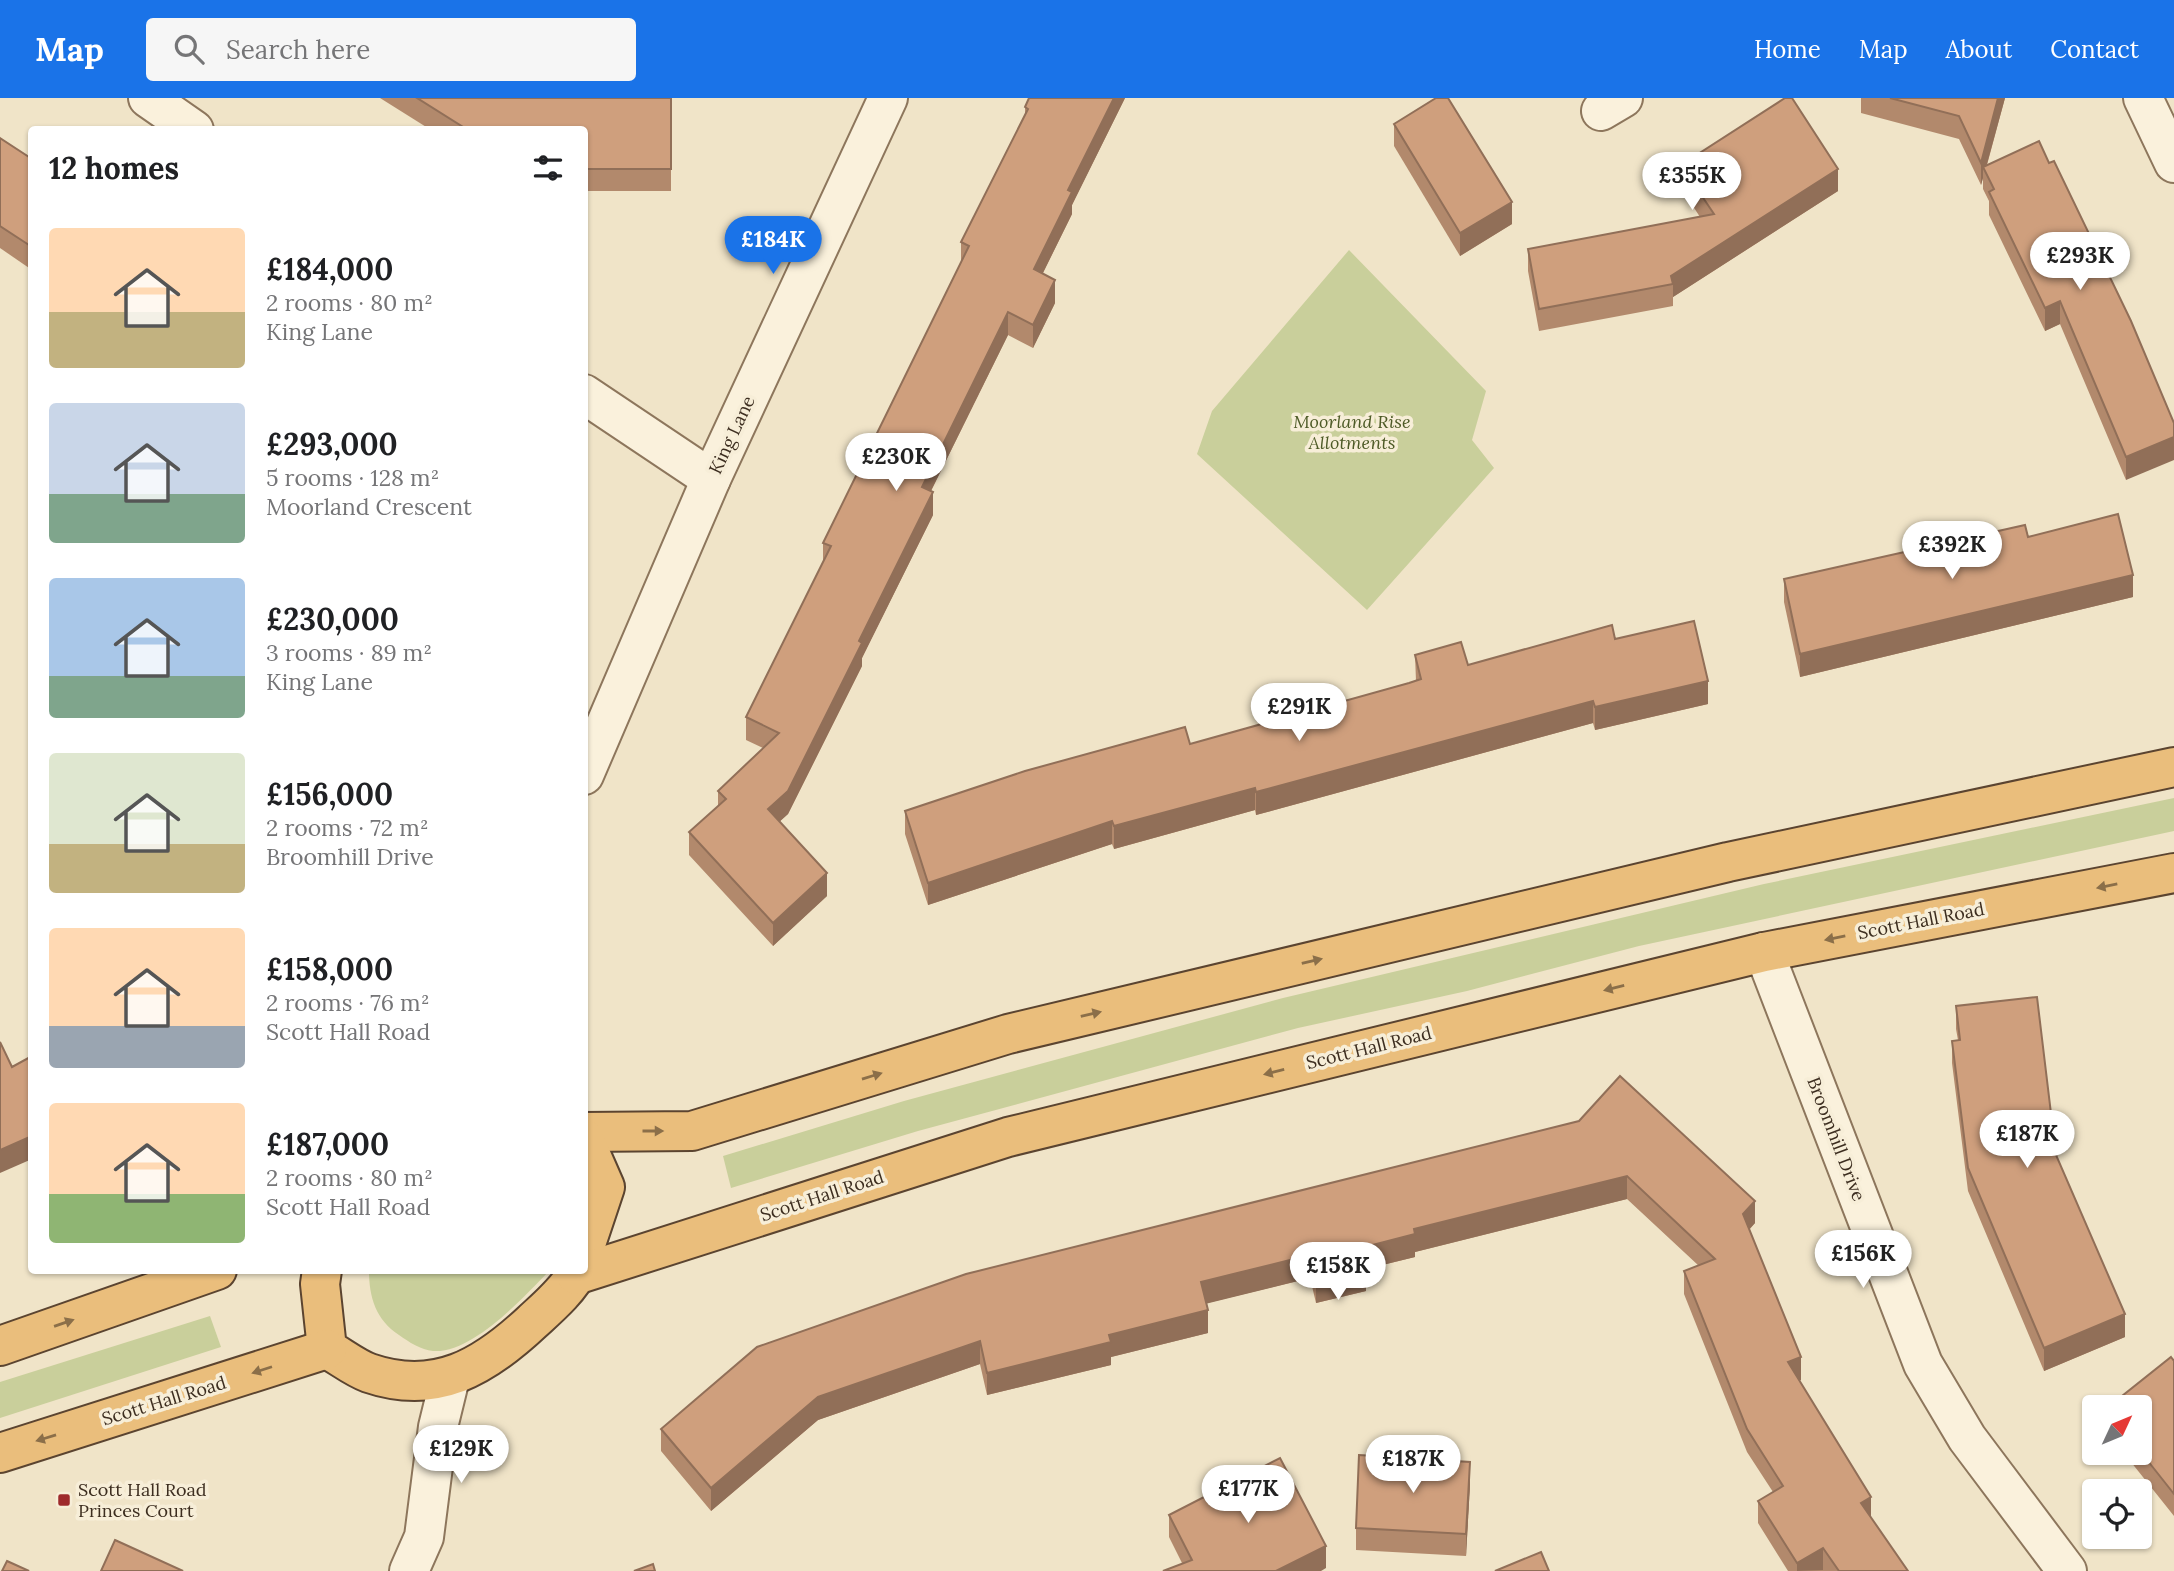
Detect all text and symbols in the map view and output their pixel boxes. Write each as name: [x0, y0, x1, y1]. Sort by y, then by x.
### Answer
search box: [146, 18, 636, 81]
text: Map: [35, 28, 104, 70]
icon: search: [170, 30, 208, 68]
text: Search here: [226, 33, 370, 66]
text: Home: [1754, 34, 1821, 65]
text: Map: [1859, 34, 1908, 65]
text: About: [1946, 34, 2012, 65]
text: Contact: [2050, 34, 2139, 65]
text: 12 homes: [49, 149, 179, 187]
icon: filters: [529, 149, 567, 187]
pin: £355K: [1643, 152, 1741, 212]
text: £355K: [1658, 160, 1726, 189]
pin: £184K: [724, 216, 822, 276]
text: £184K: [741, 224, 805, 253]
pin: £293K: [2031, 232, 2129, 292]
text: £293K: [2046, 240, 2114, 269]
text: £184,000: [266, 250, 393, 288]
icon: home: [105, 256, 189, 340]
text: 2 rooms · 80 m²: [266, 288, 433, 317]
text: King Lane: [266, 317, 373, 346]
street label: King Lane: [703, 392, 760, 478]
park label: Moorland Rise Allotments: [1293, 410, 1411, 454]
text: £293,000: [266, 425, 398, 463]
icon: home: [105, 431, 189, 515]
pin: £230K: [847, 434, 945, 493]
text: £230K: [861, 441, 931, 470]
text: 5 rooms · 128 m²: [266, 463, 439, 492]
text: Moorland Crescent: [266, 492, 472, 521]
pin: £392K: [1903, 522, 2001, 581]
text: £392K: [1918, 529, 1986, 558]
text: £230,000: [266, 600, 399, 638]
icon: home: [105, 606, 189, 690]
text: 3 rooms · 89 m²: [266, 638, 432, 667]
text: King Lane: [266, 667, 373, 696]
pin: £291K: [1250, 684, 1348, 743]
text: £291K: [1267, 691, 1331, 720]
text: £156,000: [266, 775, 393, 813]
icon: home: [105, 781, 189, 865]
text: 2 rooms · 72 m²: [266, 813, 429, 842]
text: Broomhill Drive: [266, 842, 434, 871]
one-way arrow: [2096, 880, 2118, 891]
street label: Scott Hall Road: [1856, 897, 1986, 944]
one-way arrow: [1824, 932, 1846, 943]
text: £158,000: [266, 950, 393, 988]
one-way arrow: [1301, 955, 1323, 966]
icon: home: [105, 956, 189, 1040]
one-way arrow: [1603, 983, 1625, 994]
text: 2 rooms · 76 m²: [266, 988, 430, 1017]
one-way arrow: [1080, 1008, 1102, 1019]
text: Scott Hall Road: [266, 1017, 430, 1046]
street label: Scott Hall Road: [1304, 1021, 1434, 1074]
one-way arrow: [1263, 1067, 1285, 1078]
one-way arrow: [862, 1070, 883, 1080]
street label: Broomhill Drive: [1802, 1073, 1871, 1204]
pin: £187K: [1978, 1110, 2076, 1170]
text: £187K: [1996, 1118, 2058, 1147]
text: £187,000: [266, 1125, 389, 1163]
one-way arrow: [642, 1125, 664, 1137]
icon: home: [105, 1131, 189, 1215]
text: 2 rooms · 80 m²: [266, 1163, 433, 1192]
street label: Scott Hall Road: [757, 1165, 887, 1226]
text: Scott Hall Road: [266, 1192, 430, 1221]
pin: £156K: [1814, 1230, 1912, 1290]
text: £156K: [1831, 1238, 1895, 1267]
pin: £158K: [1289, 1242, 1387, 1302]
text: £158K: [1306, 1250, 1370, 1279]
one-way arrow: [54, 1317, 75, 1328]
one-way arrow: [252, 1365, 273, 1376]
street label: Scott Hall Road: [99, 1371, 229, 1430]
north arrow: [2082, 1395, 2152, 1465]
map controls: [2082, 1395, 2152, 1549]
pin: £129K: [412, 1426, 510, 1485]
text: £129K: [429, 1433, 493, 1462]
one-way arrow: [35, 1434, 56, 1444]
pin: £187K: [1364, 1436, 1462, 1495]
text: £187K: [1382, 1443, 1444, 1472]
pin: £177K: [1199, 1466, 1297, 1525]
text: £177K: [1218, 1473, 1278, 1502]
place label: Scott Hall Road Princes Court: [78, 1478, 207, 1522]
button: locate: [2082, 1479, 2152, 1549]
marker: Scott Hall Road Princes Court: [56, 1492, 72, 1508]

